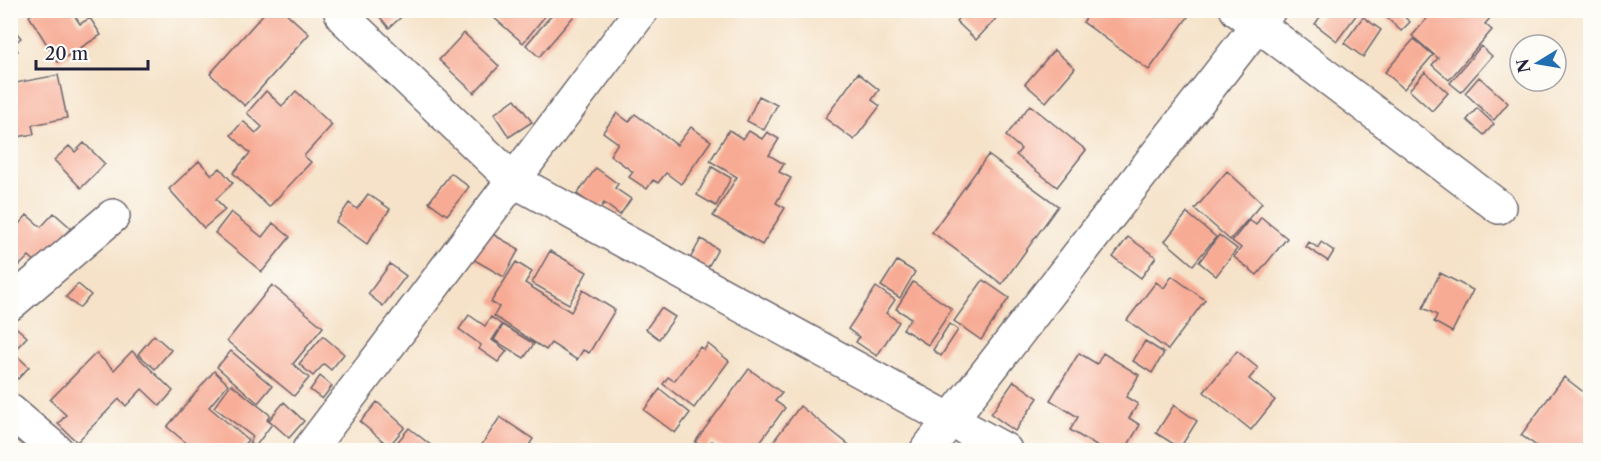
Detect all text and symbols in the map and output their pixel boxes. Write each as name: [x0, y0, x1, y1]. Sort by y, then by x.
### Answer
scale bar: [36, 33, 148, 71]
north arrow: [1508, 33, 1568, 93]
text: 20 m: [45, 43, 89, 65]
text: N: [1512, 57, 1534, 75]

